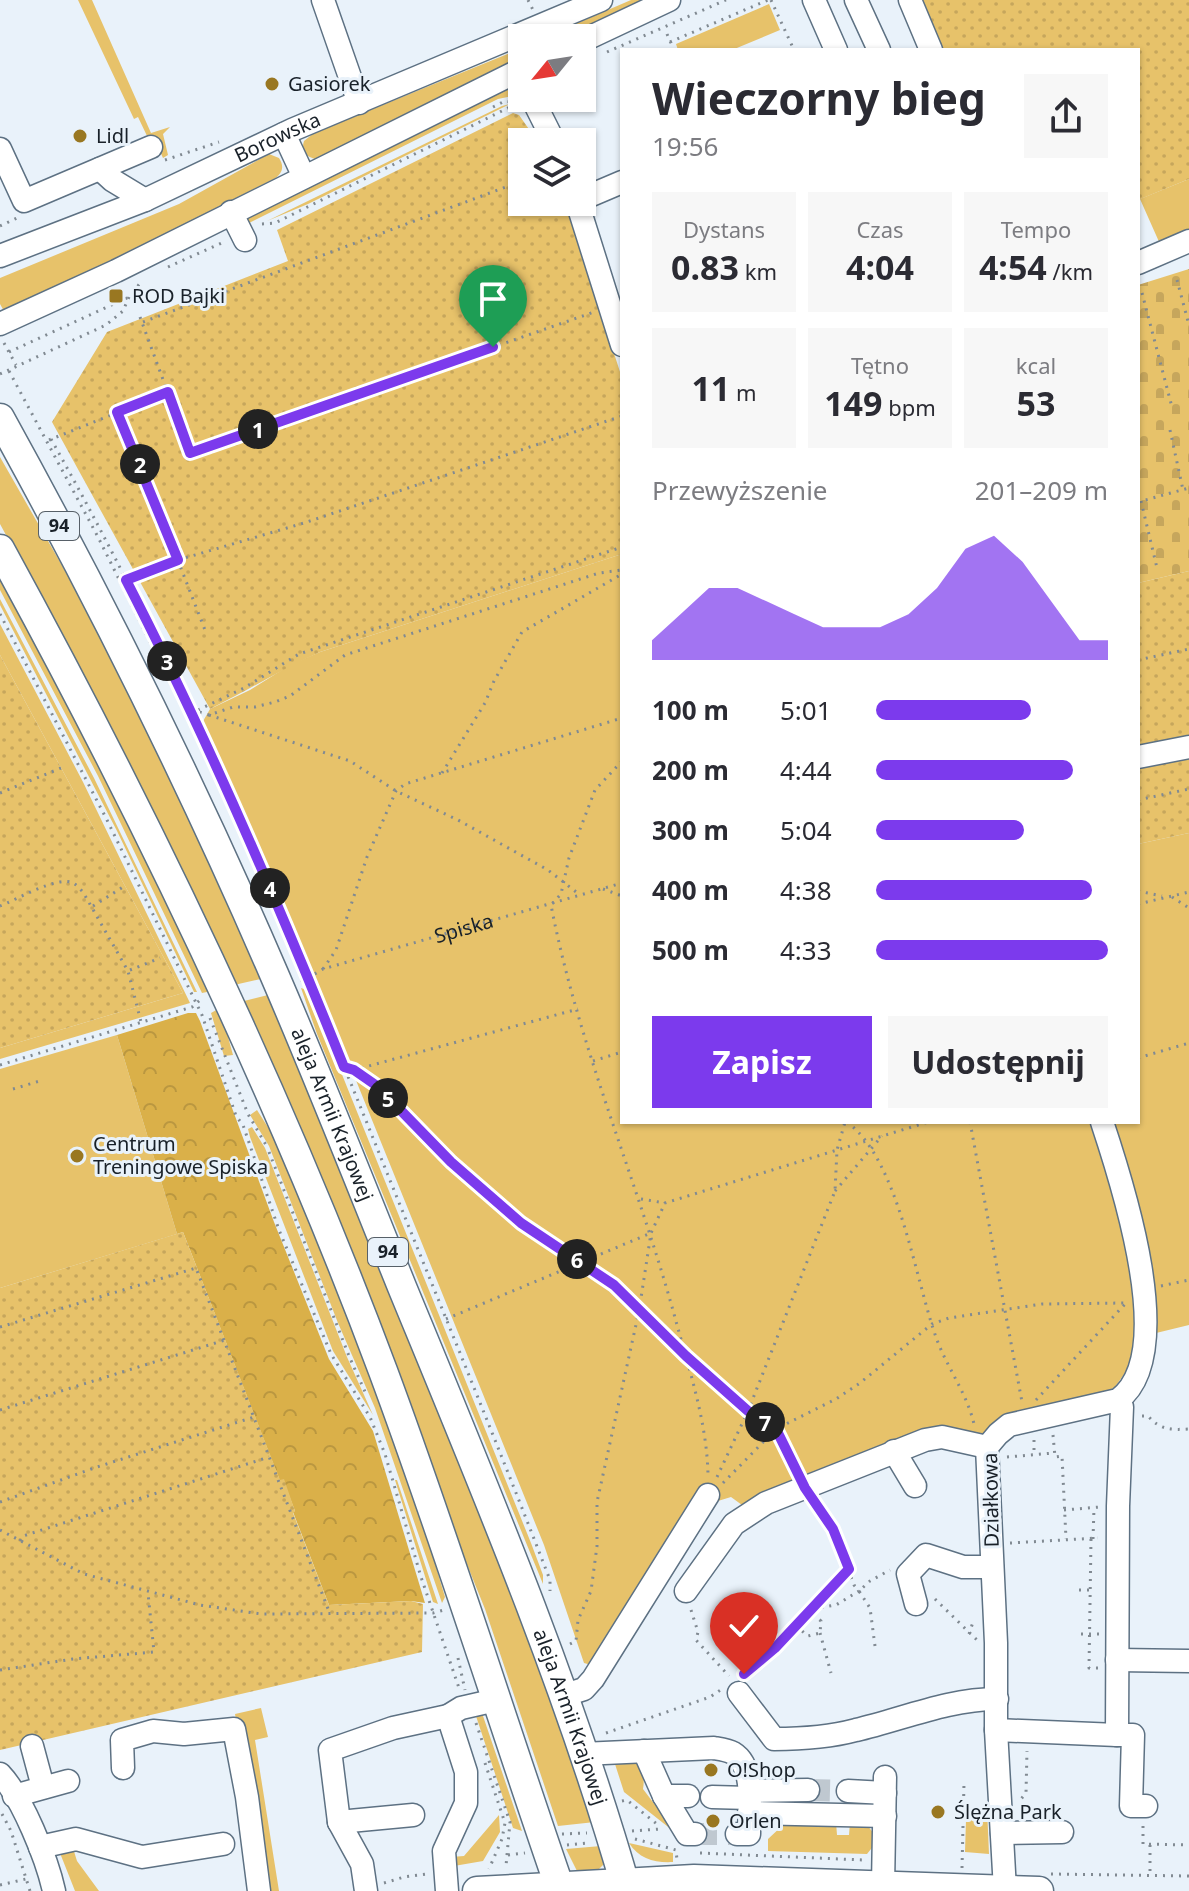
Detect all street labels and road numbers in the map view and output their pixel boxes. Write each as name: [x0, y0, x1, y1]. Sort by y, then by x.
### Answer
street label: Borowska: [230, 106, 324, 168]
road number: 94: [39, 512, 79, 540]
street label: Spiska: [431, 907, 496, 949]
street label: aleja Armii Krajowej: [285, 1023, 380, 1205]
road number: 94: [368, 1238, 408, 1266]
street label: Działkowa: [976, 1452, 1005, 1548]
street label: aleja Armii Krajowej: [527, 1625, 614, 1808]

